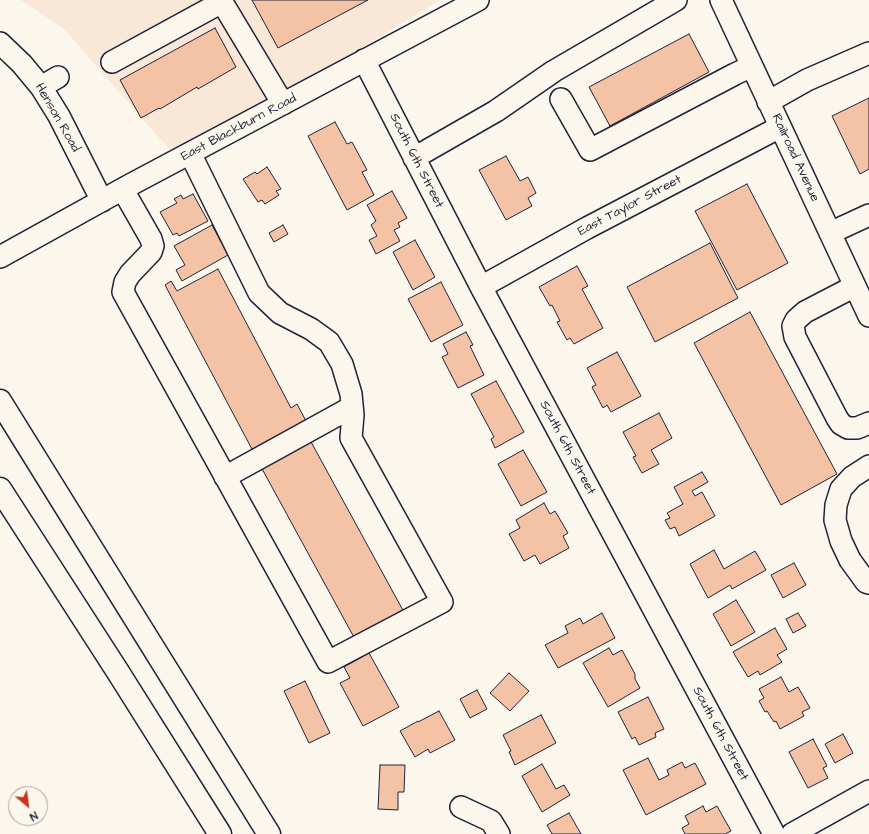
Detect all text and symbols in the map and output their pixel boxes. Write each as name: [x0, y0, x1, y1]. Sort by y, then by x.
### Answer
street label: Henson Road: [31, 81, 83, 155]
street label: East Blackburn Road: [179, 91, 299, 165]
street label: South 6th Street: [385, 111, 447, 211]
street label: Railroad Avenue: [768, 112, 822, 204]
street label: East Taylor Street: [576, 172, 684, 240]
street label: South 6th Street: [536, 398, 598, 498]
street label: South 6th Street: [689, 684, 751, 784]
north arrow: [8, 786, 48, 826]
text: N: [27, 808, 40, 824]

